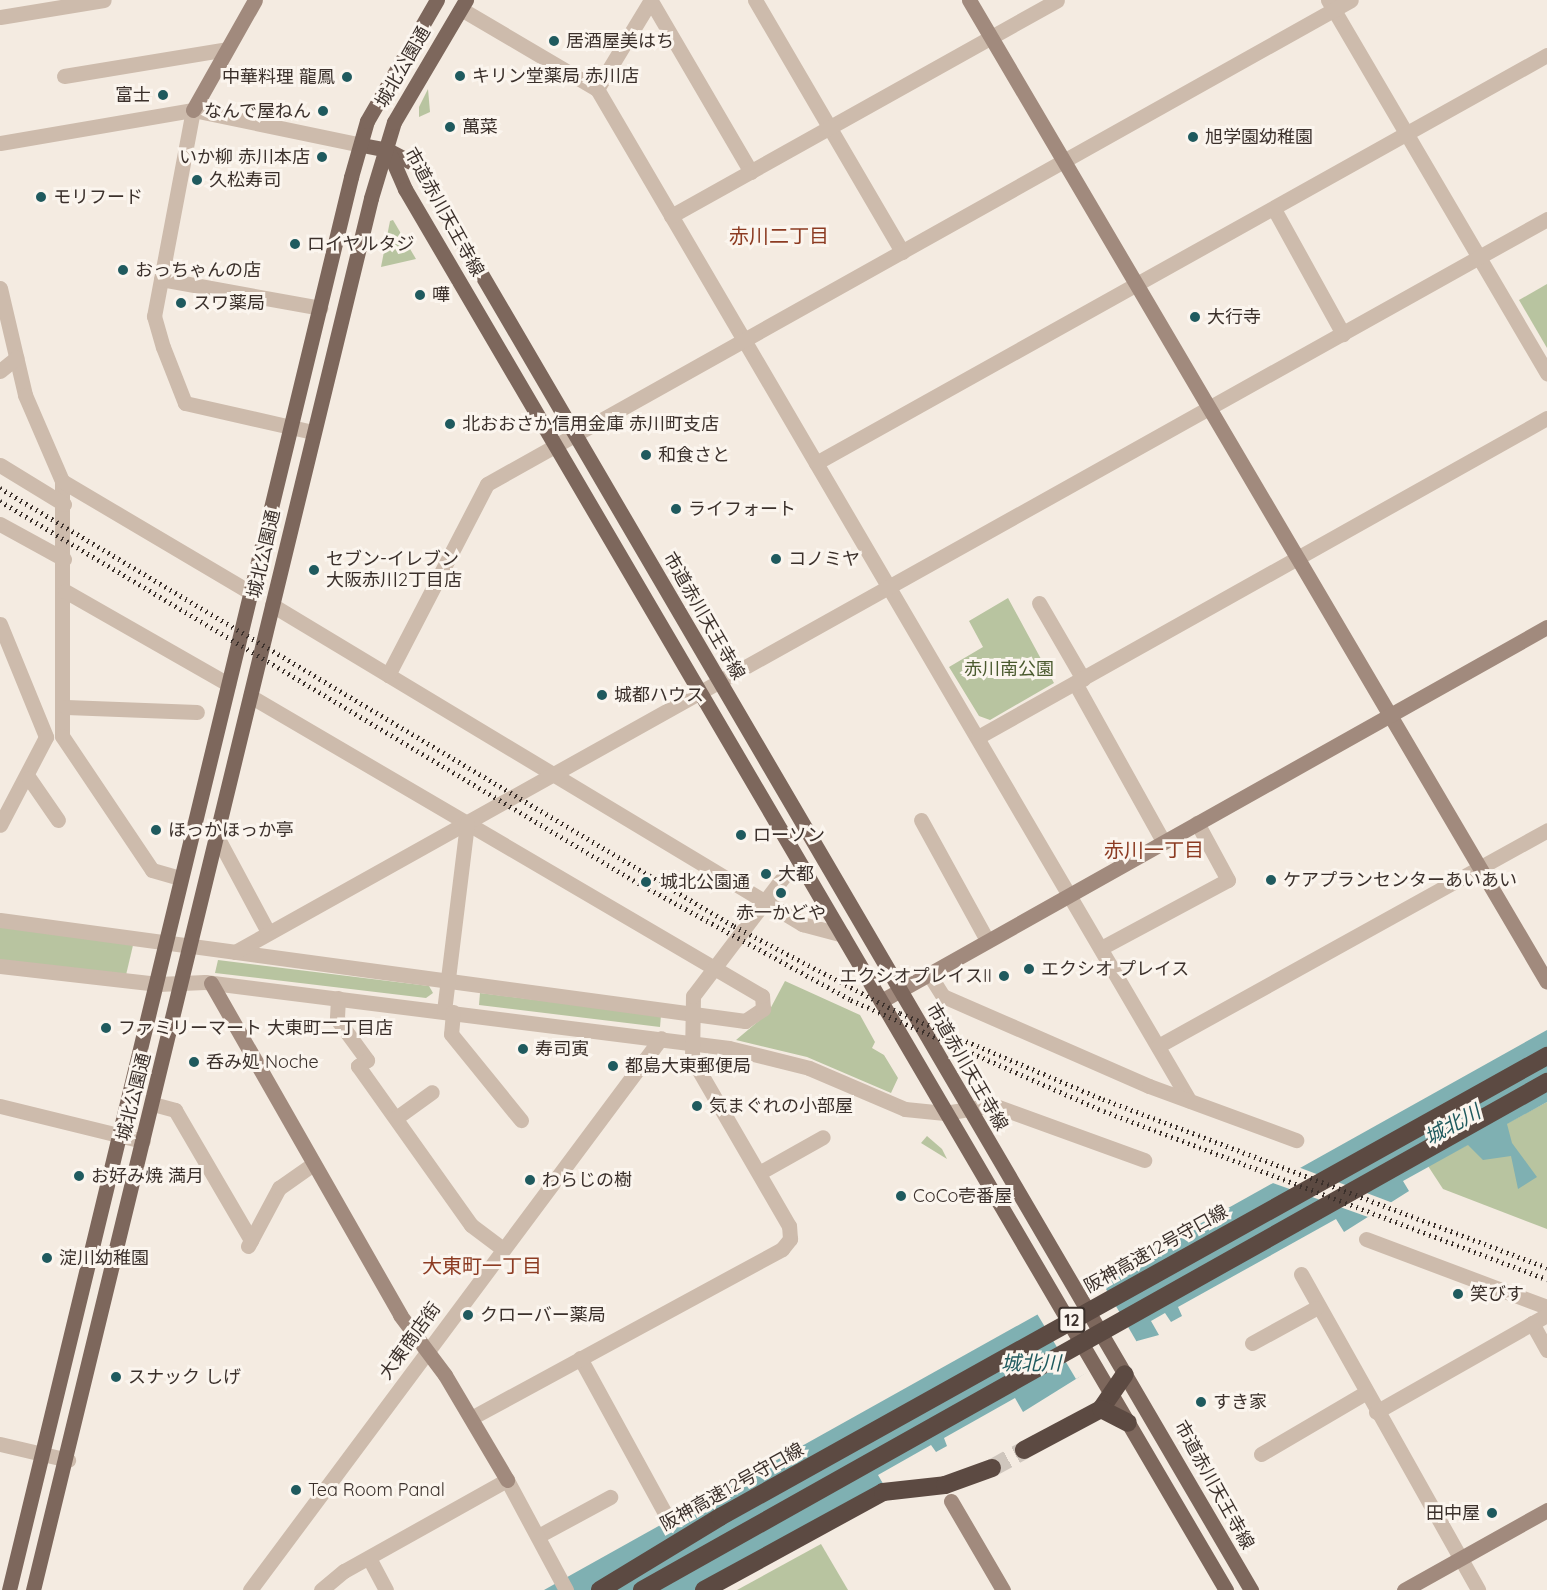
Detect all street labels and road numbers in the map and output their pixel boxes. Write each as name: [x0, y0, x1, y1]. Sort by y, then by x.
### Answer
street label: 城北公園通: [371, 23, 435, 111]
street label: 市道赤川天王寺線: [400, 144, 488, 280]
street label: 城北公園通: [243, 508, 285, 600]
street label: 市道赤川天王寺線: [659, 548, 749, 684]
street label: 市道赤川天王寺線: [922, 999, 1012, 1135]
street label: 城北公園通: [113, 1051, 155, 1143]
street label: 阪神高速12号守口線: [1081, 1201, 1231, 1297]
street label: 大東商店街: [375, 1298, 445, 1384]
road number: 12: [1057, 1307, 1087, 1333]
street label: 市道赤川天王寺線: [1170, 1417, 1258, 1553]
street label: 阪神高速12号守口線: [657, 1439, 807, 1535]

